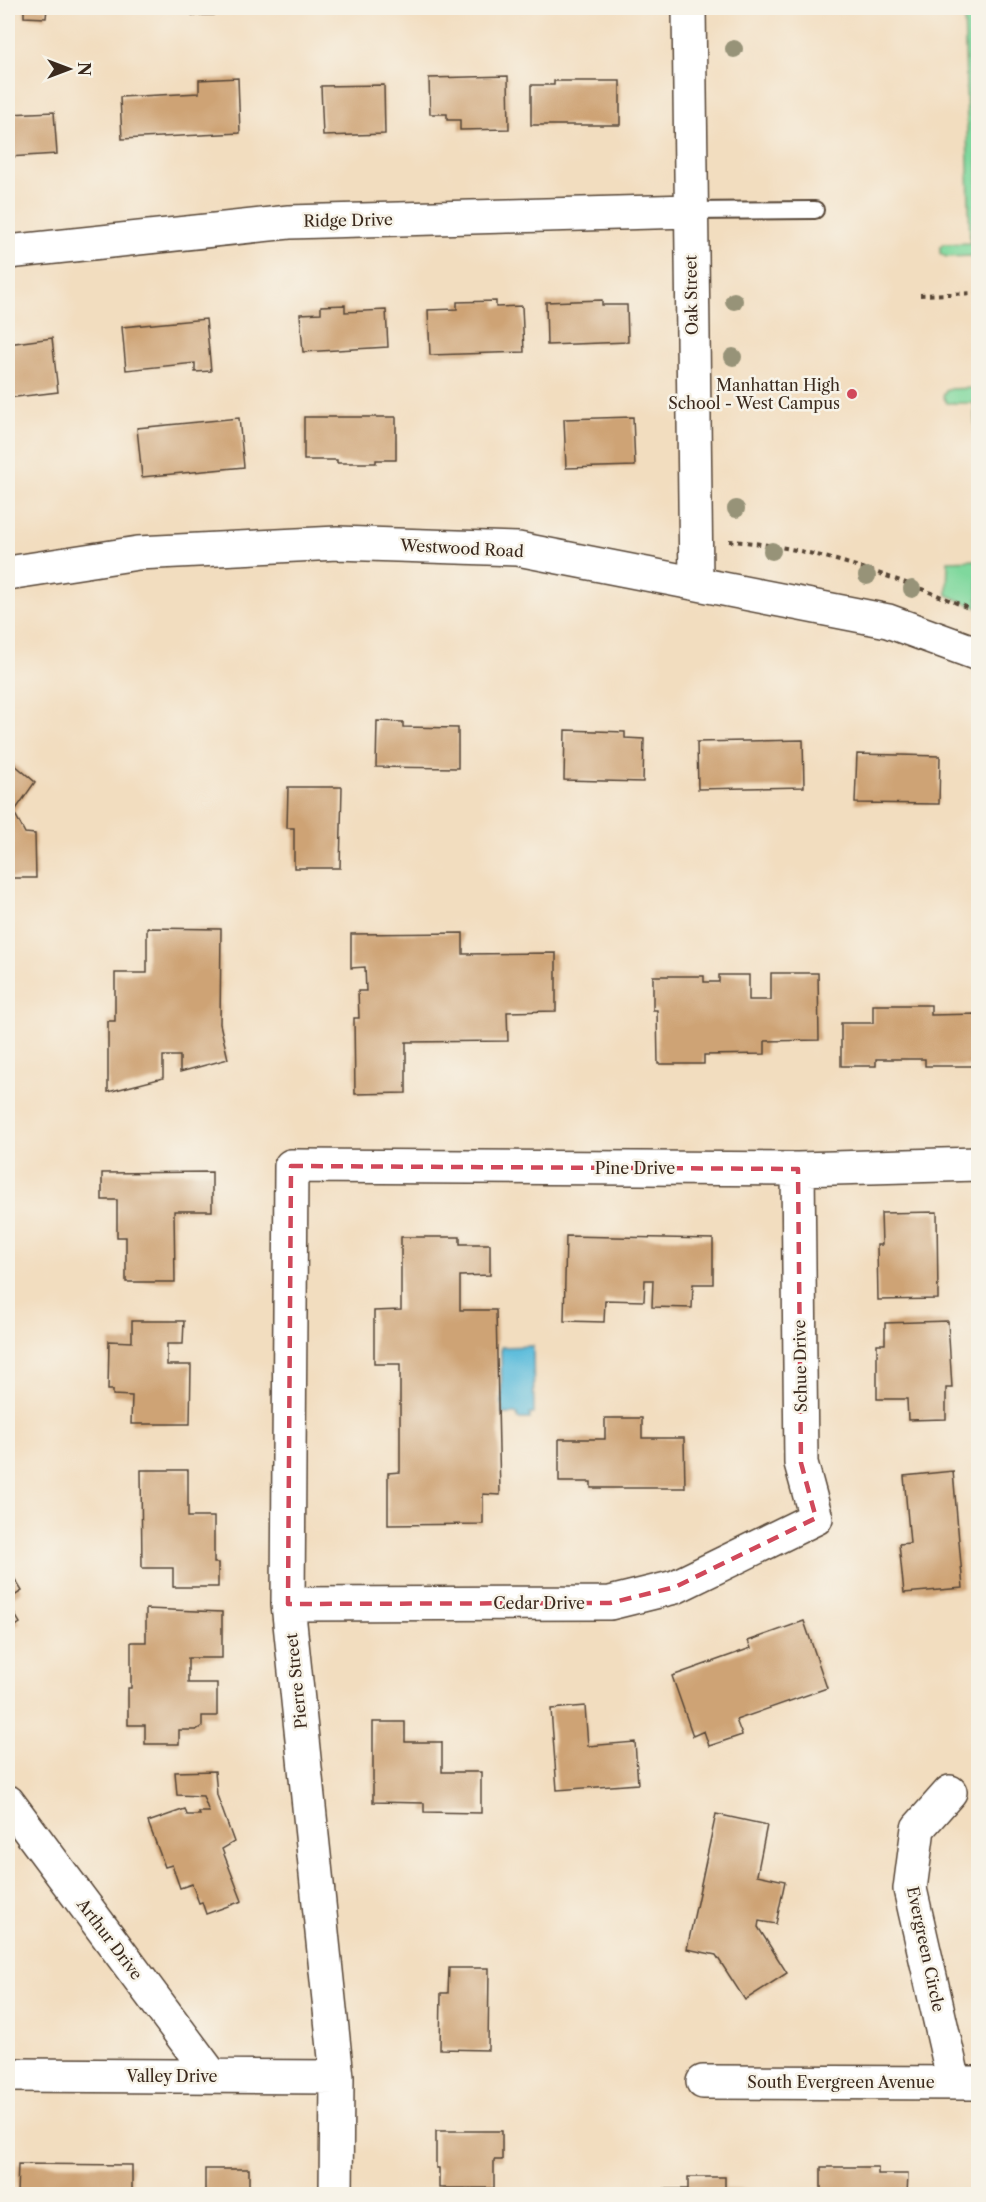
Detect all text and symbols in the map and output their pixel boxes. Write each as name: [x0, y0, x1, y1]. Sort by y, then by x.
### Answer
north arrow: [39, 39, 99, 99]
text: N: [74, 62, 94, 76]
street label: Ridge Drive: [303, 209, 393, 231]
street label: Oak Street: [680, 254, 702, 335]
place label: Manhattan High School - West Campus: [668, 375, 840, 413]
marker: Manhattan High School - West Campus: [845, 387, 859, 401]
street label: Westwood Road: [399, 535, 525, 561]
street label: Pine Drive: [595, 1158, 675, 1178]
street label: Schue Drive: [789, 1319, 811, 1412]
street label: Cedar Drive: [493, 1593, 585, 1613]
street label: Pierre Street: [281, 1632, 311, 1730]
street label: Evergreen Circle: [903, 1884, 949, 2014]
street label: Arthur Drive: [72, 1894, 147, 1984]
street label: Valley Drive: [126, 2066, 217, 2086]
street label: South Evergreen Avenue: [747, 2072, 935, 2092]

